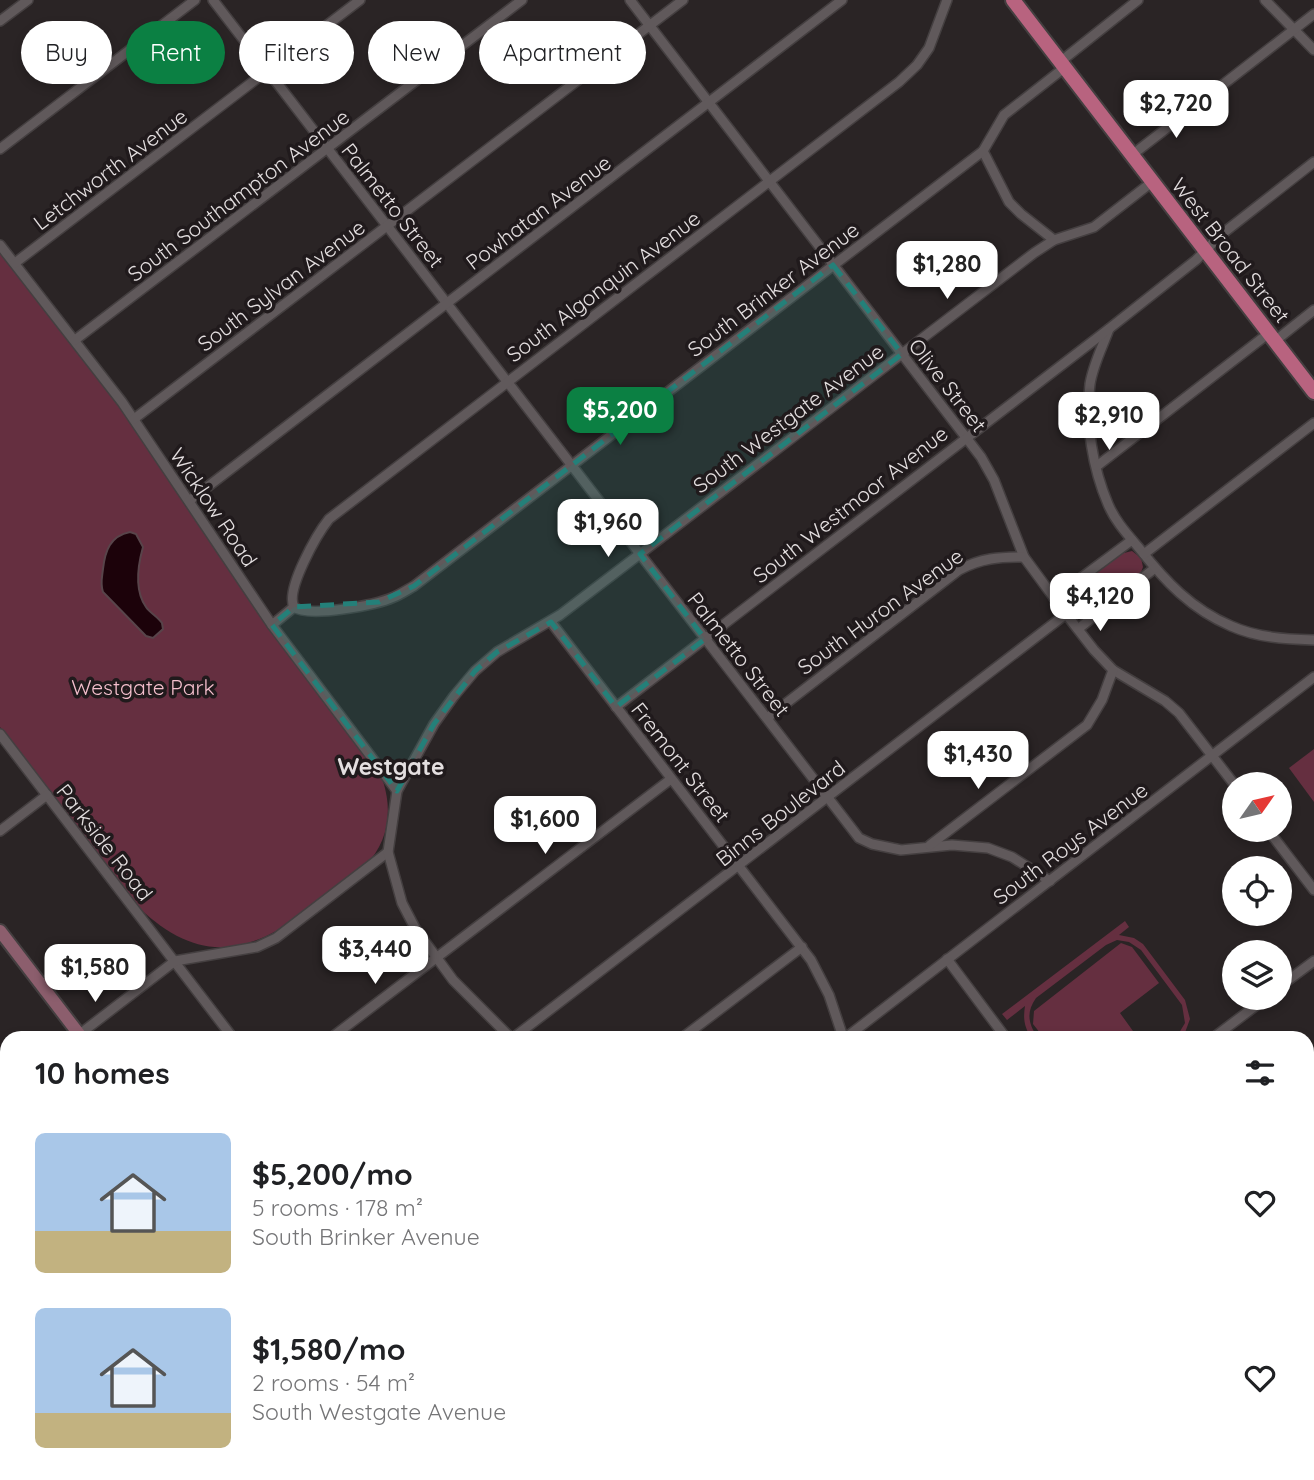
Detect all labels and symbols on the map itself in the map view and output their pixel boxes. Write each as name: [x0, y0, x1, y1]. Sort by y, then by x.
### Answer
pin: $2,720: [1119, 80, 1233, 140]
street label: Letchworth Avenue: [28, 103, 192, 235]
street label: South Southampton Avenue: [122, 103, 354, 287]
street label: Palmetto Street: [336, 138, 450, 272]
street label: Powhatan Avenue: [460, 149, 616, 275]
street label: West Broad Street: [1166, 172, 1296, 328]
street label: South Algonquin Avenue: [501, 205, 705, 367]
street label: South Sylvan Avenue: [192, 214, 370, 356]
street label: South Brinker Avenue: [682, 216, 864, 362]
pin: $1,280: [890, 242, 1004, 301]
street label: Olive Street: [903, 333, 993, 437]
street label: South Westgate Avenue: [688, 338, 888, 498]
pin: $5,200: [563, 388, 677, 447]
pin: $2,910: [1052, 392, 1166, 452]
street label: South Westmoor Avenue: [747, 420, 953, 588]
street label: Wicklow Road: [165, 443, 263, 571]
pin: $1,960: [551, 500, 665, 559]
street label: South Huron Avenue: [792, 542, 968, 680]
pin: $4,120: [1043, 574, 1157, 633]
street label: Palmetto Street: [682, 587, 796, 721]
park label: Westgate Park: [71, 674, 215, 700]
street label: Fremont Street: [626, 697, 736, 827]
pin: $1,430: [921, 732, 1035, 791]
district label: Westgate: [337, 752, 445, 781]
street label: Binns Boulevard: [710, 754, 850, 872]
north arrow: [1222, 772, 1292, 842]
street label: South Roys Avenue: [988, 776, 1152, 910]
street label: Parkside Road: [51, 778, 159, 906]
pin: $1,600: [488, 796, 602, 856]
pin: $3,440: [318, 926, 432, 986]
pin: $1,580: [38, 944, 152, 1004]

